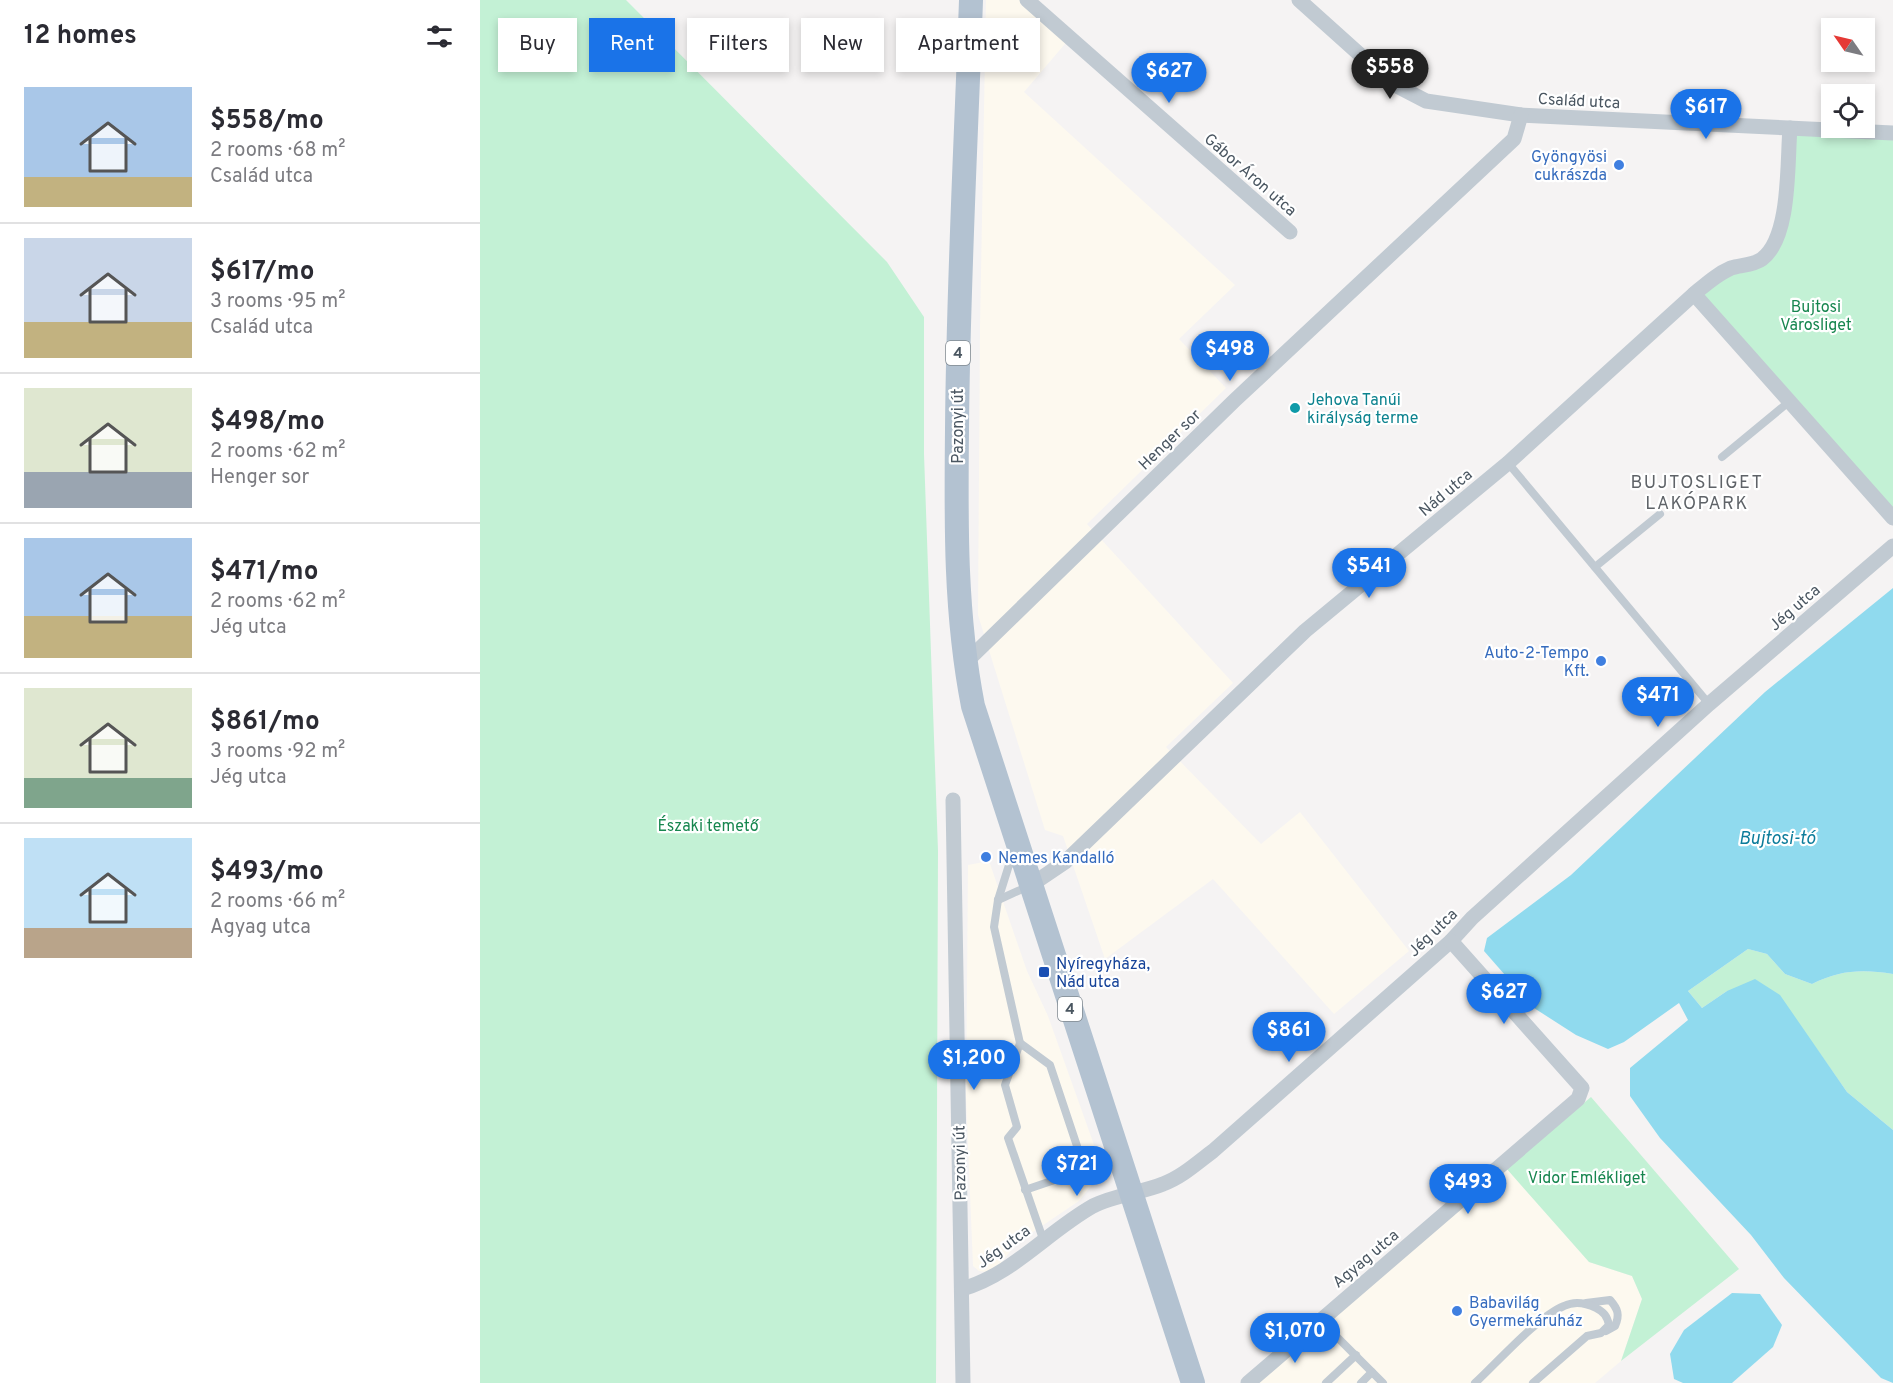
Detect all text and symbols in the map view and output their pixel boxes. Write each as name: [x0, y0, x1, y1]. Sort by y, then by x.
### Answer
chip: Buy: [498, 18, 577, 72]
chip: Rent: [589, 18, 675, 72]
chip: Filters: [687, 18, 789, 72]
chip: New: [801, 18, 884, 72]
chip: Apartment: [896, 18, 1040, 72]
north arrow: [1821, 18, 1875, 72]
map controls: [1821, 18, 1875, 138]
text: 12 homes: [24, 20, 137, 53]
icon: filters: [423, 20, 456, 53]
pin: $558: [1354, 49, 1426, 100]
pin: $627: [1133, 53, 1205, 104]
text: $558: [1365, 55, 1415, 81]
text: $627: [1145, 59, 1193, 85]
button: locate: [1821, 84, 1875, 138]
pin: $617: [1670, 89, 1742, 140]
street label: Család utca: [1537, 90, 1621, 114]
text: $617: [1684, 95, 1728, 121]
text: $558/mo: [210, 105, 324, 138]
icon: home: [72, 111, 144, 183]
street label: Gábor Áron utca: [1199, 128, 1301, 221]
text: 2 rooms · 68 m²: [210, 138, 346, 164]
place label: Gyöngyösi cukrászda: [1531, 148, 1607, 186]
marker: Gyöngyösi cukrászda: [1612, 158, 1626, 172]
text: Család utca: [210, 164, 313, 190]
text: $617/mo: [210, 256, 314, 289]
icon: home: [72, 262, 144, 334]
text: 3 rooms · 95 m²: [210, 289, 346, 315]
park label: Bujtosi Városliget: [1780, 298, 1852, 336]
text: Család utca: [210, 315, 313, 341]
pin: $498: [1194, 331, 1266, 382]
text: $498: [1205, 337, 1255, 363]
road number: 4: [946, 341, 970, 365]
street label: Pazonyi út: [949, 388, 969, 464]
place label: Jehova Tanúi királyság terme: [1307, 391, 1418, 429]
marker: Jehova Tanúi királyság terme: [1288, 401, 1302, 415]
text: $498/mo: [210, 406, 325, 439]
street label: Henger sor: [1135, 406, 1206, 475]
icon: home: [72, 412, 144, 484]
text: 2 rooms · 62 m²: [210, 439, 346, 465]
text: Henger sor: [210, 465, 309, 491]
street label: Nád utca: [1415, 465, 1477, 522]
district label: BUJTOSLIGET LAKÓPARK: [1631, 472, 1763, 516]
pin: $541: [1333, 548, 1405, 599]
text: $541: [1346, 554, 1392, 580]
text: $471/mo: [210, 556, 318, 589]
icon: home: [72, 562, 144, 634]
street label: Jég utca: [1766, 581, 1825, 636]
text: 2 rooms · 62 m²: [210, 589, 346, 615]
text: Jég utca: [210, 615, 287, 641]
place label: Auto-2-Tempo Kft.: [1484, 644, 1589, 682]
marker: Auto-2-Tempo Kft.: [1594, 654, 1608, 668]
pin: $471: [1622, 677, 1694, 728]
text: $471: [1636, 683, 1680, 709]
text: $861/mo: [210, 706, 320, 739]
icon: home: [72, 712, 144, 784]
text: 3 rooms · 92 m²: [210, 739, 345, 765]
text: Jég utca: [210, 765, 287, 791]
park label: Északi temető: [657, 815, 760, 837]
water label: Bujtosi-tó: [1739, 828, 1817, 851]
place label: Nemes Kandalló: [998, 849, 1115, 869]
marker: Nemes Kandalló: [979, 850, 993, 864]
text: $493/mo: [210, 856, 324, 889]
icon: home: [72, 862, 144, 934]
text: 2 rooms · 66 m²: [210, 889, 345, 915]
street label: Jég utca: [1404, 905, 1462, 962]
text: Agyag utca: [210, 915, 311, 941]
place label: Nyíregyháza, Nád utca: [1056, 955, 1150, 993]
marker: Nyíregyháza, Nád utca: [1037, 965, 1051, 979]
pin: $627: [1468, 974, 1540, 1025]
text: $627: [1480, 980, 1528, 1006]
road number: 4: [1058, 997, 1082, 1021]
pin: $861: [1253, 1012, 1325, 1063]
text: $861: [1267, 1018, 1311, 1044]
pin: $1,200: [925, 1040, 1023, 1091]
text: $1,200: [942, 1046, 1006, 1072]
street label: Pazonyi út: [950, 1125, 972, 1201]
pin: $721: [1041, 1146, 1113, 1197]
text: $721: [1056, 1152, 1098, 1178]
pin: $493: [1432, 1164, 1504, 1215]
park label: Vidor Emlékliget: [1528, 1169, 1646, 1189]
text: $493: [1443, 1170, 1493, 1196]
street label: Jég utca: [974, 1222, 1035, 1274]
street label: Agyag utca: [1329, 1226, 1404, 1293]
place label: Babavilág Gyermekáruház: [1469, 1294, 1583, 1332]
marker: Babavilág Gyermekáruház: [1450, 1304, 1464, 1318]
pin: $1,070: [1246, 1313, 1344, 1364]
text: $1,070: [1264, 1319, 1326, 1345]

